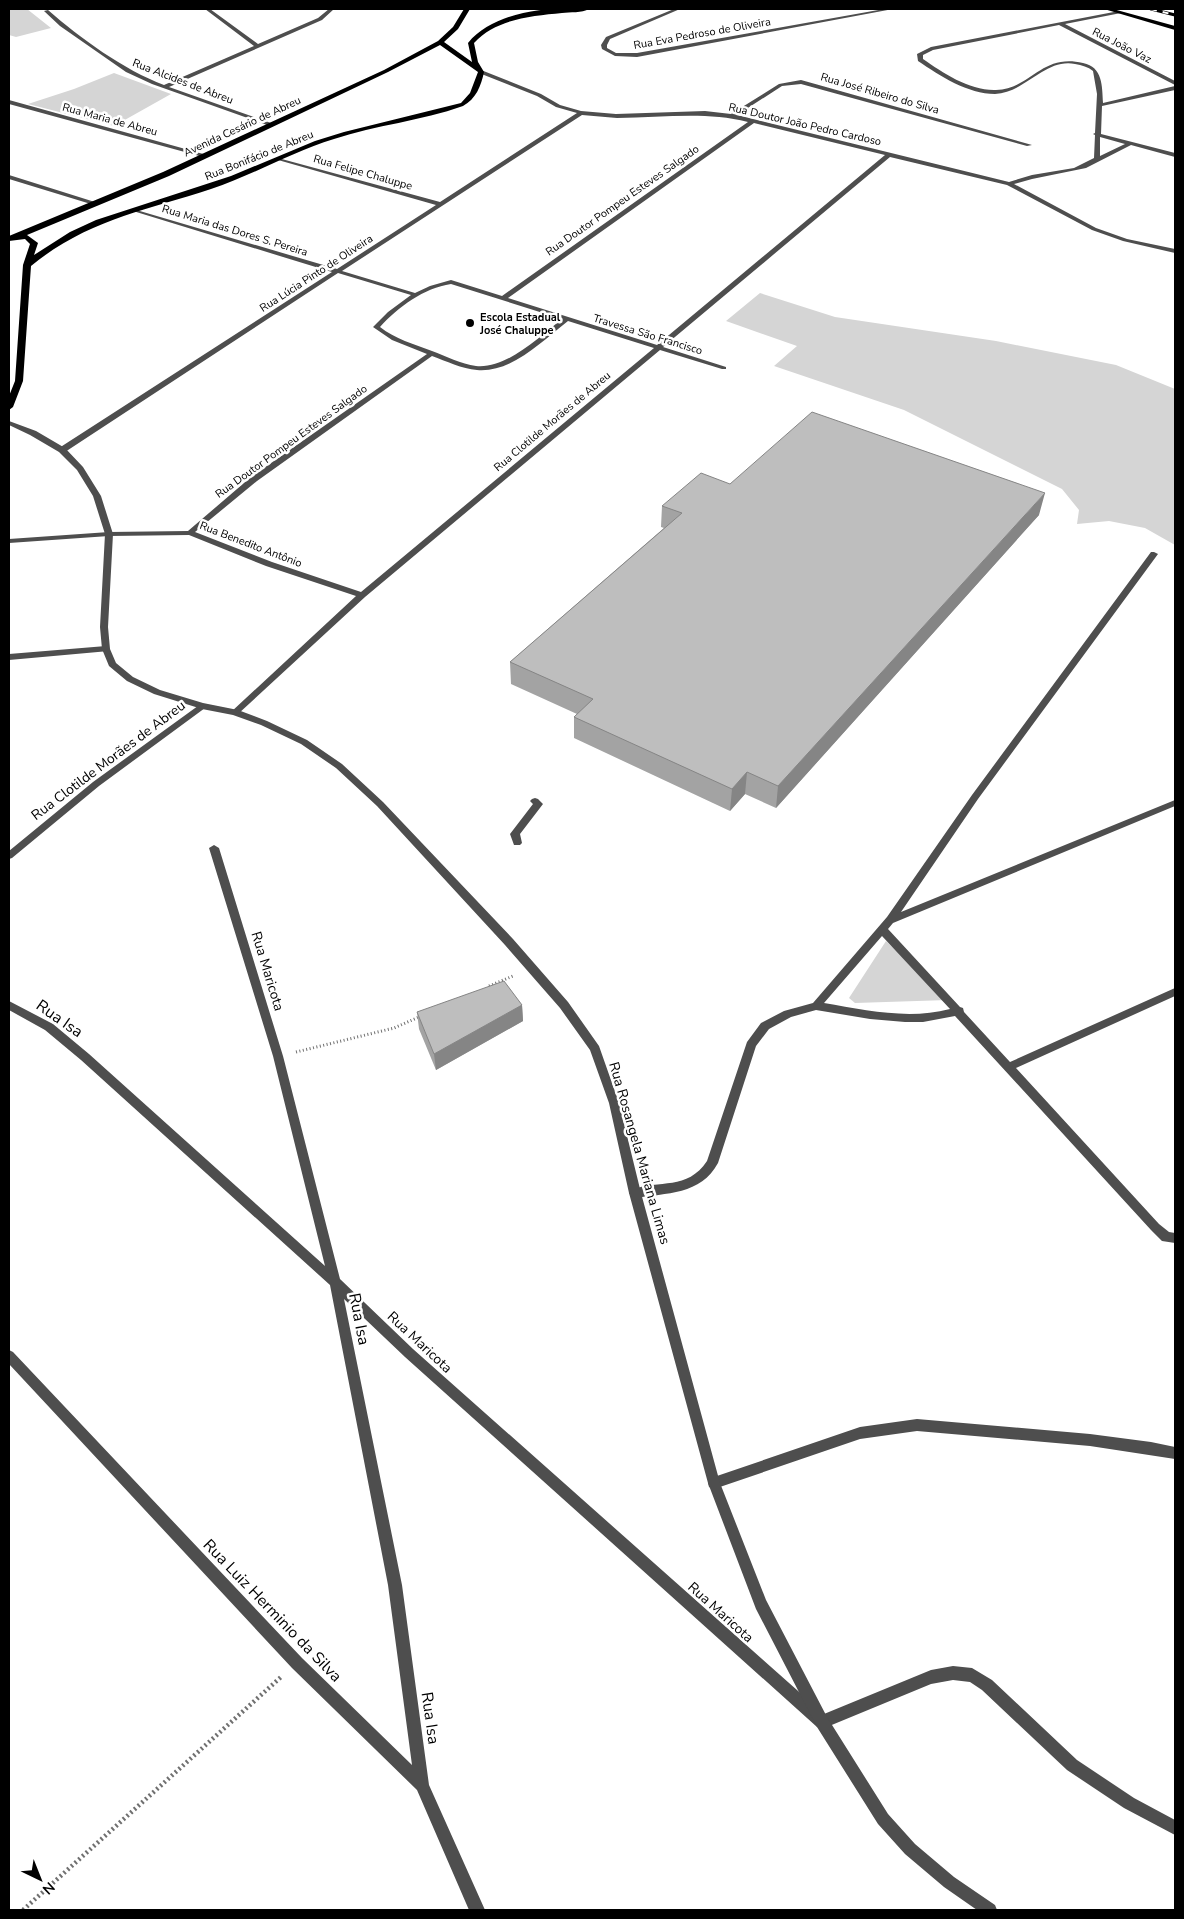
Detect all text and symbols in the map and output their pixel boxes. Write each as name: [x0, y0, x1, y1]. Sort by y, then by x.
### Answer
street label: Rua Eva Pedroso de Oliveira: [632, 14, 772, 53]
street label: Rua João Vaz: [1090, 24, 1154, 67]
street label: Rua Alcides de Abreu: [130, 55, 235, 108]
street label: Rua José Ribeiro do Silva: [819, 69, 941, 118]
street label: Avenida Cesário de Abreu: [181, 93, 303, 160]
street label: Rua Maria de Abreu: [61, 100, 159, 139]
street label: Rua Doutor João Pedro Cardoso: [727, 100, 883, 149]
street label: Rua Bonifácio de Abreu: [203, 127, 316, 184]
street label: Rua Doutor Pompeu Esteves Salgado: [543, 141, 702, 259]
street label: Rua Felipe Chaluppe: [312, 151, 414, 194]
street label: Rua Maria das Dores S. Pereira: [160, 201, 310, 260]
street label: Rua Lúcia Pinto de Oliveira: [257, 231, 376, 316]
place label: Escola Estadual José Chaluppe: [479, 310, 561, 338]
street label: Travessa São Francisco: [591, 311, 704, 358]
marker: Escola Estadual José Chaluppe: [464, 317, 476, 329]
street label: Rua Clotilde Morães de Abreu: [491, 368, 614, 475]
street label: Rua Doutor Pompeu Esteves Salgado: [212, 381, 370, 502]
street label: Rua Benedito Antônio: [198, 518, 304, 571]
street label: Rua Clotilde Morães de Abreu: [27, 696, 189, 825]
street label: Rua Maricota: [246, 929, 289, 1013]
street label: Rua Isa: [32, 995, 87, 1043]
street label: Rua Rosangela Mariana Limas: [604, 1060, 675, 1247]
street label: Rua Isa: [343, 1291, 375, 1347]
street label: Rua Maricota: [383, 1307, 456, 1377]
street label: Rua Luiz Herminio da Silva: [198, 1534, 347, 1687]
street label: Rua Maricota: [684, 1578, 758, 1647]
street label: Rua Isa: [415, 1691, 445, 1746]
north arrow: [15, 1854, 65, 1904]
text: N: [38, 1878, 59, 1899]

